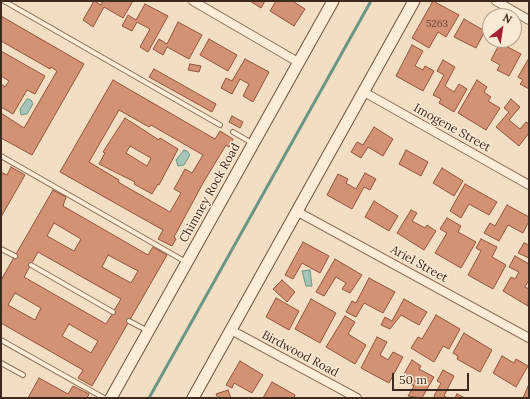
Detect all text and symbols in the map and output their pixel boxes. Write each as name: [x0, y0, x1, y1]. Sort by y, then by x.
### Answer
north arrow: [482, 8, 522, 48]
text: N: [500, 10, 515, 27]
house number: 5263: [426, 18, 448, 30]
street label: Imogene Street: [411, 101, 493, 155]
street label: Chimney Rock Road: [177, 141, 243, 245]
street label: Ariel Street: [388, 242, 450, 286]
street label: Birdwood Road: [259, 328, 341, 380]
scale bar: [394, 365, 471, 391]
text: 50 m: [399, 372, 427, 387]

